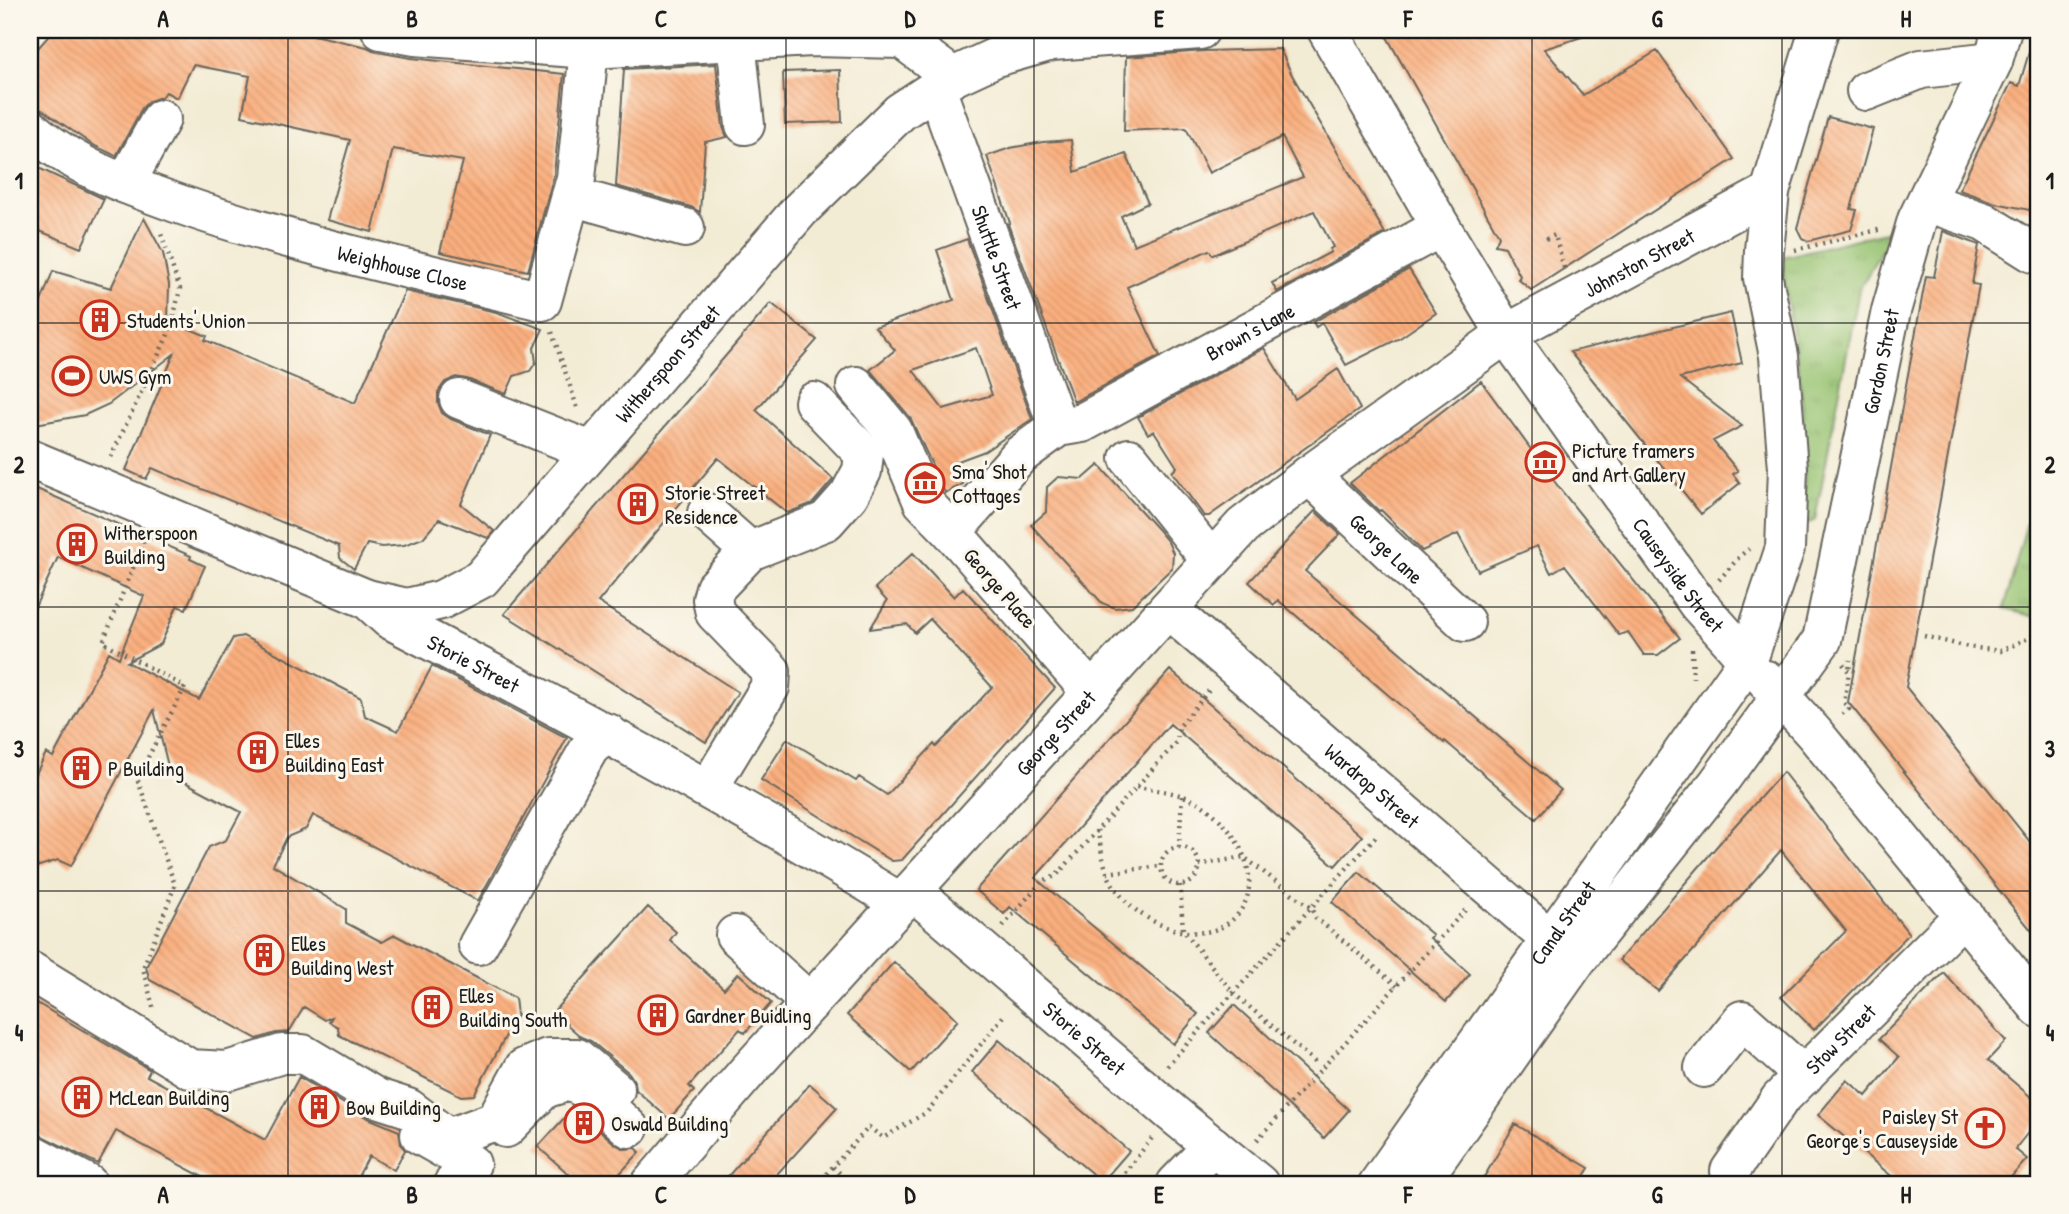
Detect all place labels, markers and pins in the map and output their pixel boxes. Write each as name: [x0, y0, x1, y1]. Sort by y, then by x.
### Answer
building icon: Students' Union: [79, 299, 121, 341]
place label: Students' Union: [127, 306, 246, 335]
sports icon: UWS Gym: [51, 355, 93, 397]
place label: UWS Gym: [99, 362, 171, 391]
place label: Picture framers and Art Gallery: [1572, 436, 1695, 489]
museum icon: Picture framers and Art Gallery: [1524, 441, 1566, 483]
place label: Sma' Shot Cottages: [952, 457, 1027, 510]
museum icon: Sma' Shot Cottages: [904, 462, 946, 504]
place label: Storie Street Residence: [665, 478, 766, 531]
building icon: Storie Street Residence: [617, 483, 659, 525]
place label: Witherspoon Building: [104, 518, 198, 571]
building icon: Witherspoon Building: [56, 523, 98, 565]
place label: Elles Building East: [285, 726, 384, 779]
building icon: Elles Building East: [237, 731, 279, 773]
building icon: P Building: [60, 747, 102, 789]
place label: P Building: [108, 754, 184, 783]
place label: Elles Building West: [291, 929, 394, 982]
building icon: Elles Building West: [243, 934, 285, 976]
place label: Elles Building South: [459, 981, 568, 1034]
building icon: Elles Building South: [411, 986, 453, 1028]
building icon: Gardner Buidling: [637, 994, 679, 1036]
place label: Gardner Buidling: [685, 1001, 811, 1030]
building icon: McLean Building: [61, 1076, 103, 1118]
place label: McLean Building: [109, 1083, 229, 1112]
building icon: Bow Building: [298, 1086, 340, 1128]
place label: Bow Building: [346, 1093, 441, 1122]
building icon: Oswald Building: [563, 1102, 605, 1144]
place label: Paisley St George's Causeyside: [1806, 1102, 1959, 1155]
church icon: Paisley St George's Causeyside: [1964, 1107, 2006, 1149]
place label: Oswald Building: [611, 1109, 728, 1138]

